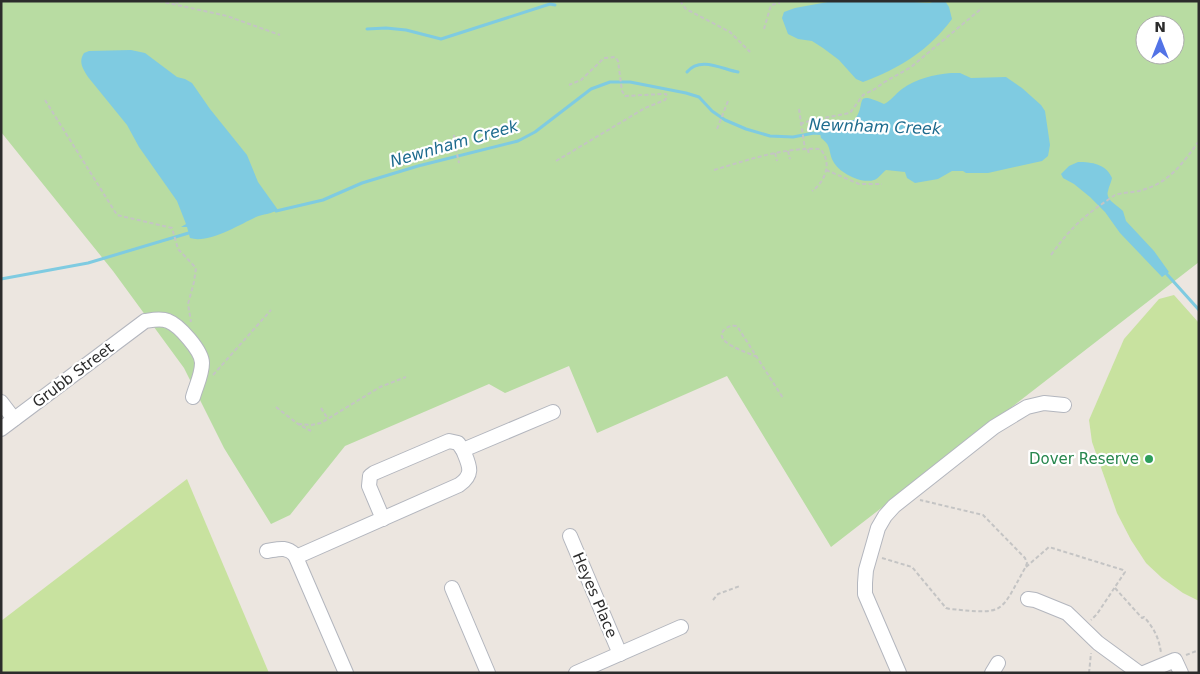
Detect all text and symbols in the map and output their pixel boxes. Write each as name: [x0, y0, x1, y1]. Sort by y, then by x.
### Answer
north arrow: [1135, 15, 1185, 65]
text: N: [1154, 19, 1166, 35]
water label: Newnham Creek: [809, 115, 942, 138]
water label: Newnham Creek: [388, 116, 521, 171]
street label: Grubb Street: [29, 339, 117, 411]
place label: Dover Reserve: [1029, 450, 1139, 468]
marker: Dover Reserve: [1143, 453, 1155, 465]
street label: Heyes Place: [569, 550, 621, 640]

